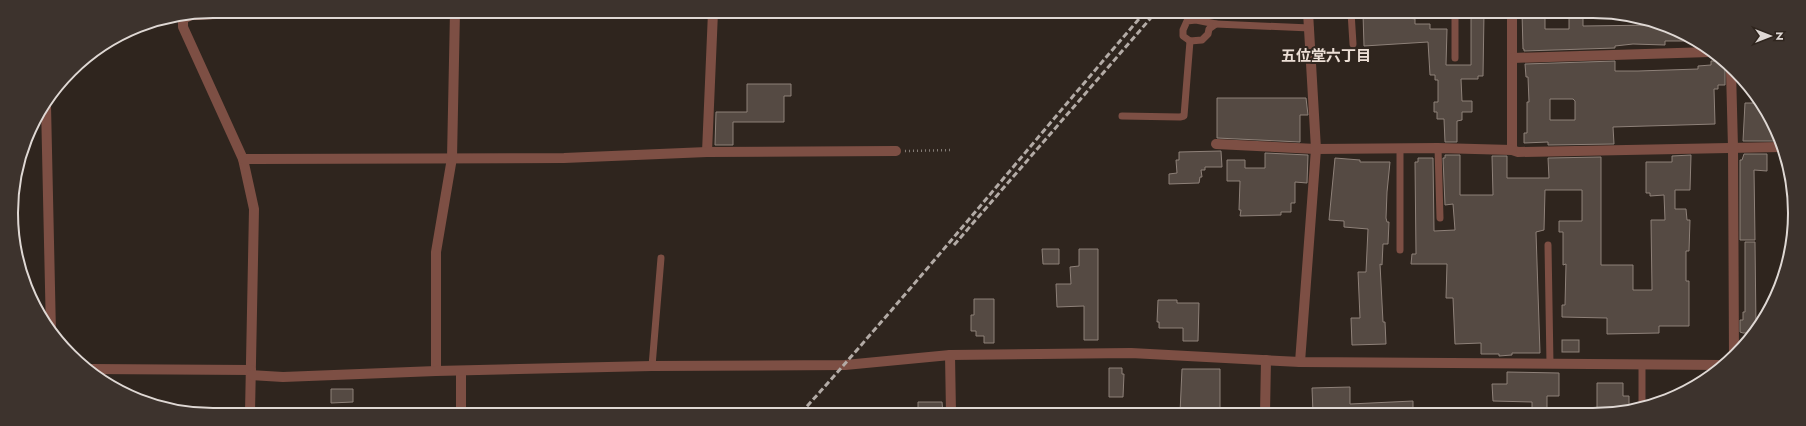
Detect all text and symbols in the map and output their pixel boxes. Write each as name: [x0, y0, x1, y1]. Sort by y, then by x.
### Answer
north arrow: [1750, 16, 1790, 56]
text: N: [1772, 32, 1788, 40]
district label: 五位堂六丁目: [1281, 45, 1371, 67]

